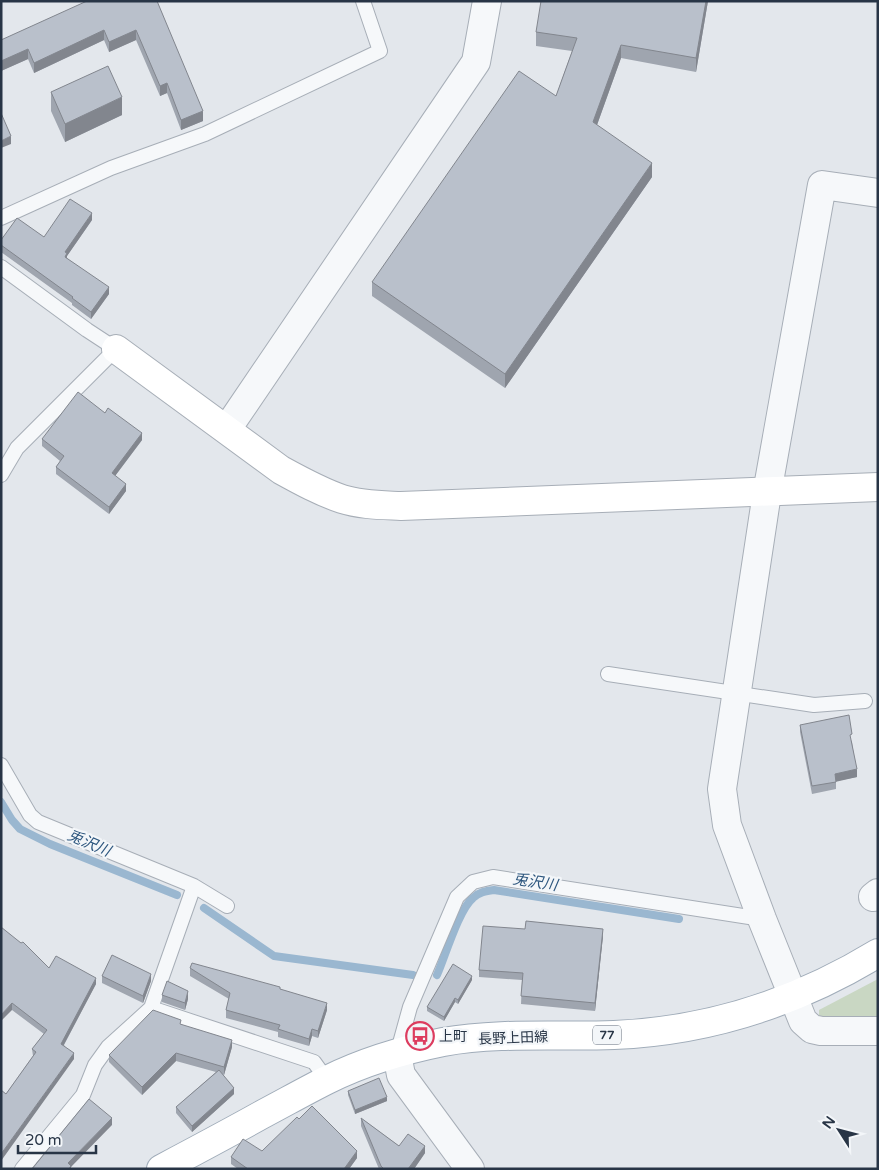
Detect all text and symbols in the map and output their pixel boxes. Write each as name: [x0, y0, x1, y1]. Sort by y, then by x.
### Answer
water label: 兎沢川: [65, 826, 115, 861]
water label: 兎沢川: [511, 870, 561, 895]
bus stop icon: 上町: [405, 1021, 435, 1051]
road number: 77: [593, 1026, 621, 1044]
place label: 上町: [439, 1028, 467, 1045]
street label: 長野上田線: [478, 1028, 548, 1048]
north arrow: [814, 1105, 864, 1155]
text: N: [819, 1113, 839, 1132]
scale bar: [18, 1122, 95, 1154]
text: 20 m: [25, 1131, 62, 1149]

